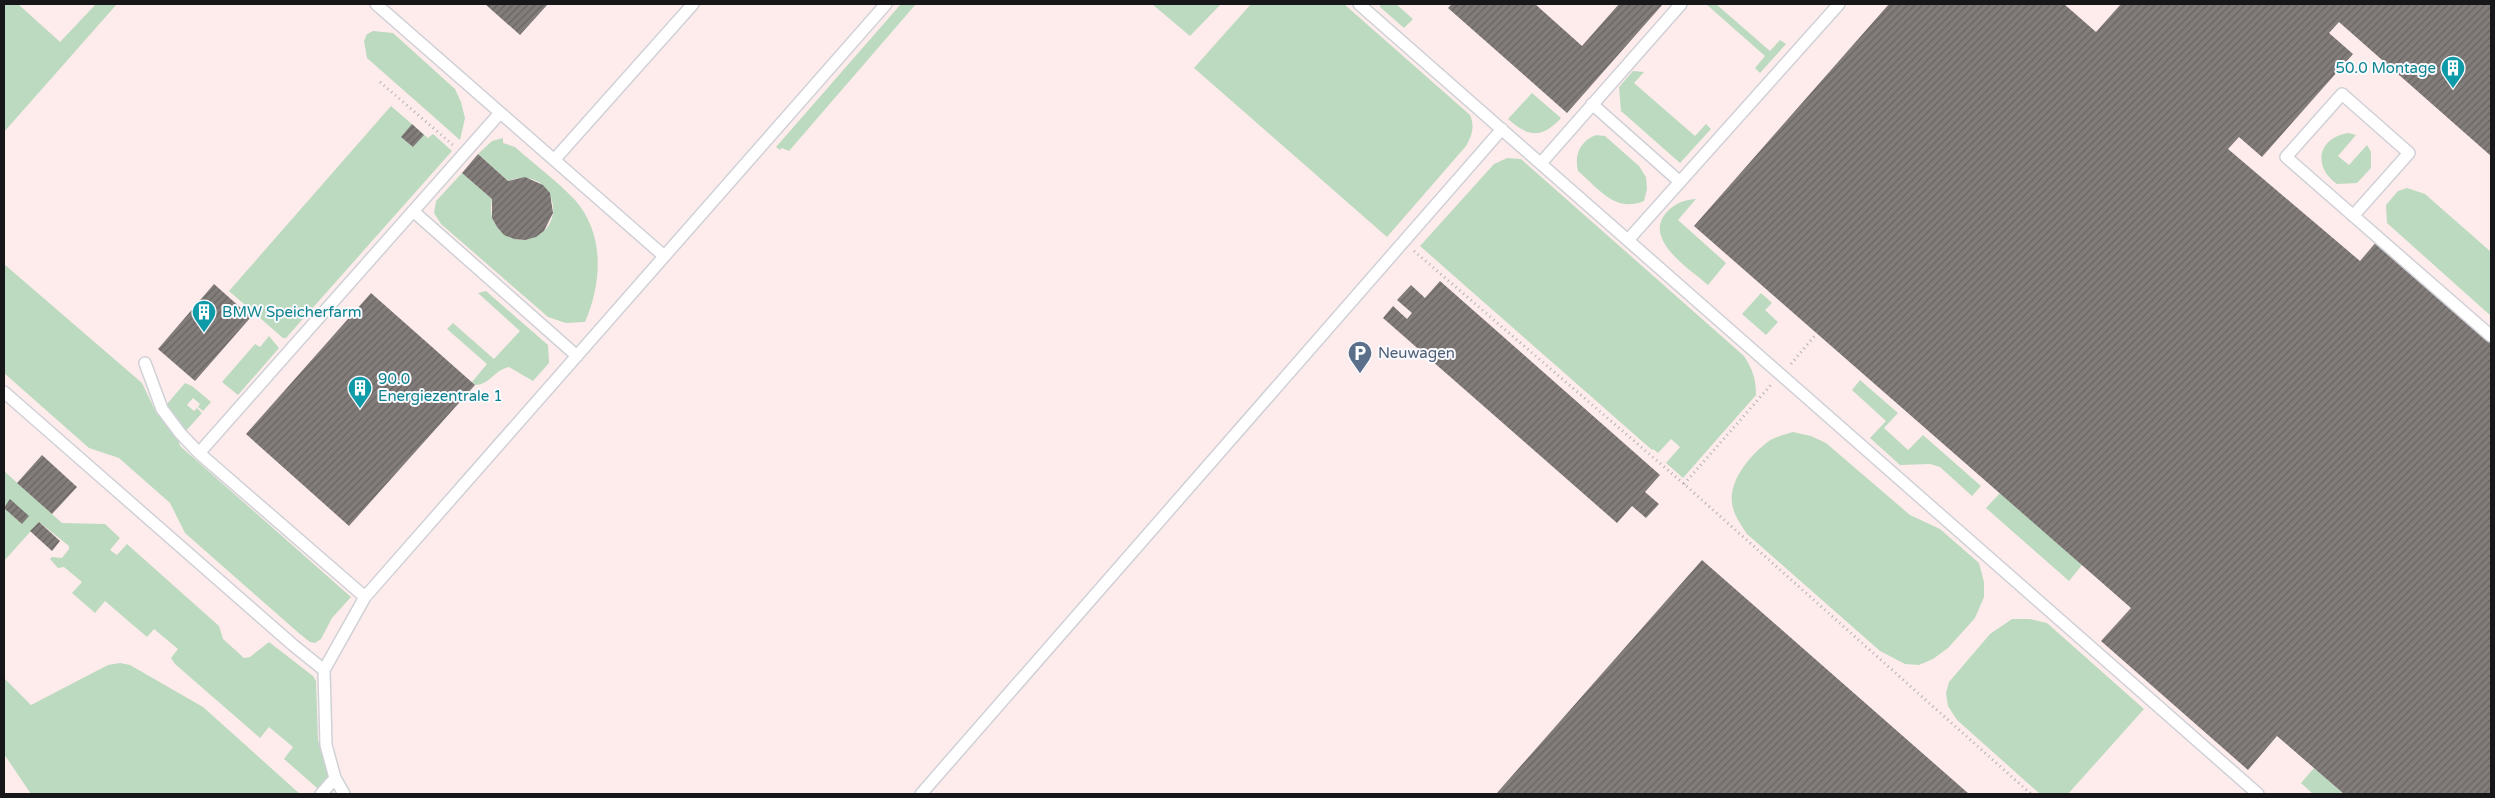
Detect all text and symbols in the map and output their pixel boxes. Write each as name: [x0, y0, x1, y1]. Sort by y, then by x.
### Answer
building icon: 50.0 Montage: [2440, 55, 2466, 89]
place label: 50.0 Montage: [2335, 59, 2436, 77]
building icon: BMW Speicherfarm: [191, 299, 217, 333]
place label: BMW Speicherfarm: [222, 303, 362, 321]
parking icon: Neuwagen: [1347, 340, 1373, 374]
place label: Neuwagen: [1378, 344, 1455, 362]
place label: 90.0 Energiezentrale 1: [378, 370, 503, 405]
building icon: 90.0 Energiezentrale 1: [347, 375, 373, 409]

